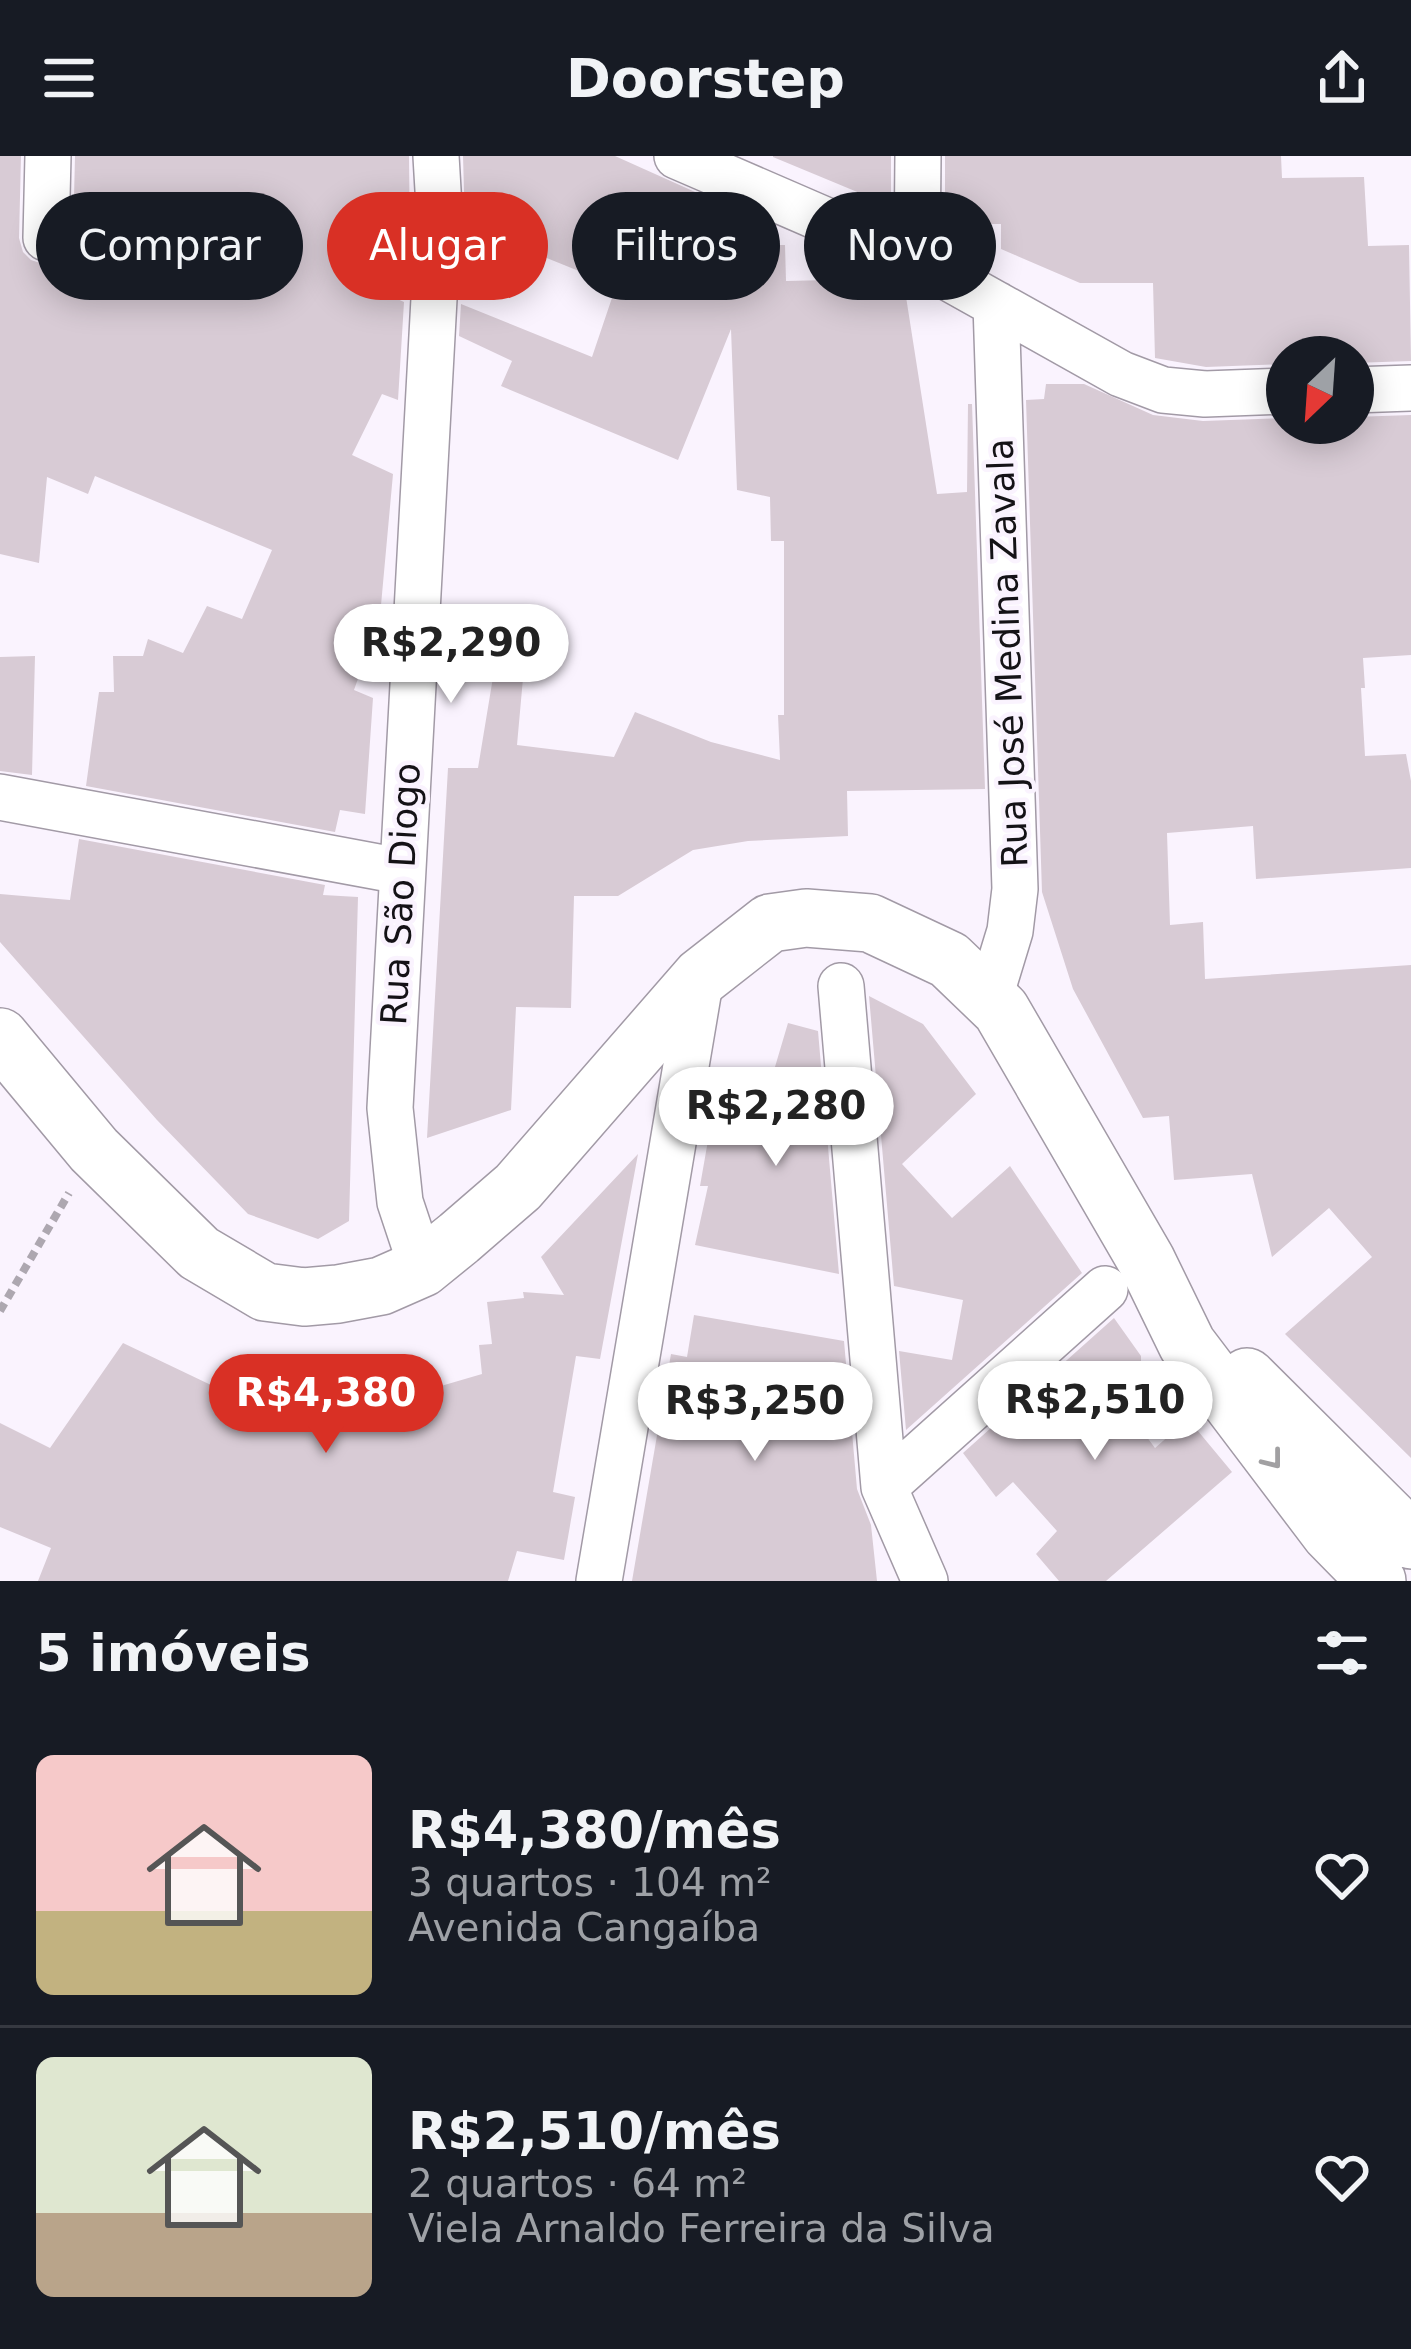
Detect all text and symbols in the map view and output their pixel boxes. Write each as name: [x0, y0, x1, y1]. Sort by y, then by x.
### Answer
icon: menu: [36, 45, 102, 111]
icon: share: [1309, 45, 1375, 111]
text: Doorstep: [566, 47, 845, 110]
chip: Comprar: [36, 192, 303, 300]
chip: Alugar: [327, 192, 548, 300]
chip: Filtros: [572, 192, 780, 300]
chip: Novo: [804, 192, 996, 300]
north arrow: [1266, 336, 1374, 444]
map controls: [1266, 336, 1374, 444]
street label: Rua José Medina Zavala: [980, 438, 1035, 868]
pin: R$2,290: [340, 604, 562, 706]
text: R$2,290: [361, 620, 541, 665]
street label: Rua São Diogo: [373, 762, 428, 1026]
pin: R$2,280: [665, 1067, 887, 1169]
text: R$2,280: [686, 1083, 866, 1128]
pin: R$4,380: [215, 1354, 437, 1456]
pin: R$2,510: [984, 1361, 1206, 1463]
pin: R$3,250: [644, 1362, 866, 1464]
text: R$4,380: [236, 1370, 416, 1415]
text: R$2,510: [1005, 1377, 1185, 1422]
text: R$3,250: [665, 1378, 845, 1423]
one-way arrow: [1259, 1447, 1280, 1469]
icon: filters: [1309, 1620, 1375, 1686]
text: 5 imóveis: [36, 1624, 311, 1683]
text: R$4,380/mês: [408, 1801, 781, 1860]
icon: home: [132, 1803, 276, 1947]
icon: heart: [1309, 1842, 1375, 1908]
text: 3 quartos · 104 m²: [408, 1860, 772, 1905]
text: Avenida Cangaíba: [408, 1905, 760, 1950]
text: R$2,510/mês: [408, 2102, 781, 2161]
icon: home: [132, 2105, 276, 2249]
icon: heart: [1309, 2144, 1375, 2210]
text: 2 quartos · 64 m²: [408, 2161, 747, 2206]
text: Viela Arnaldo Ferreira da Silva: [408, 2206, 995, 2251]

